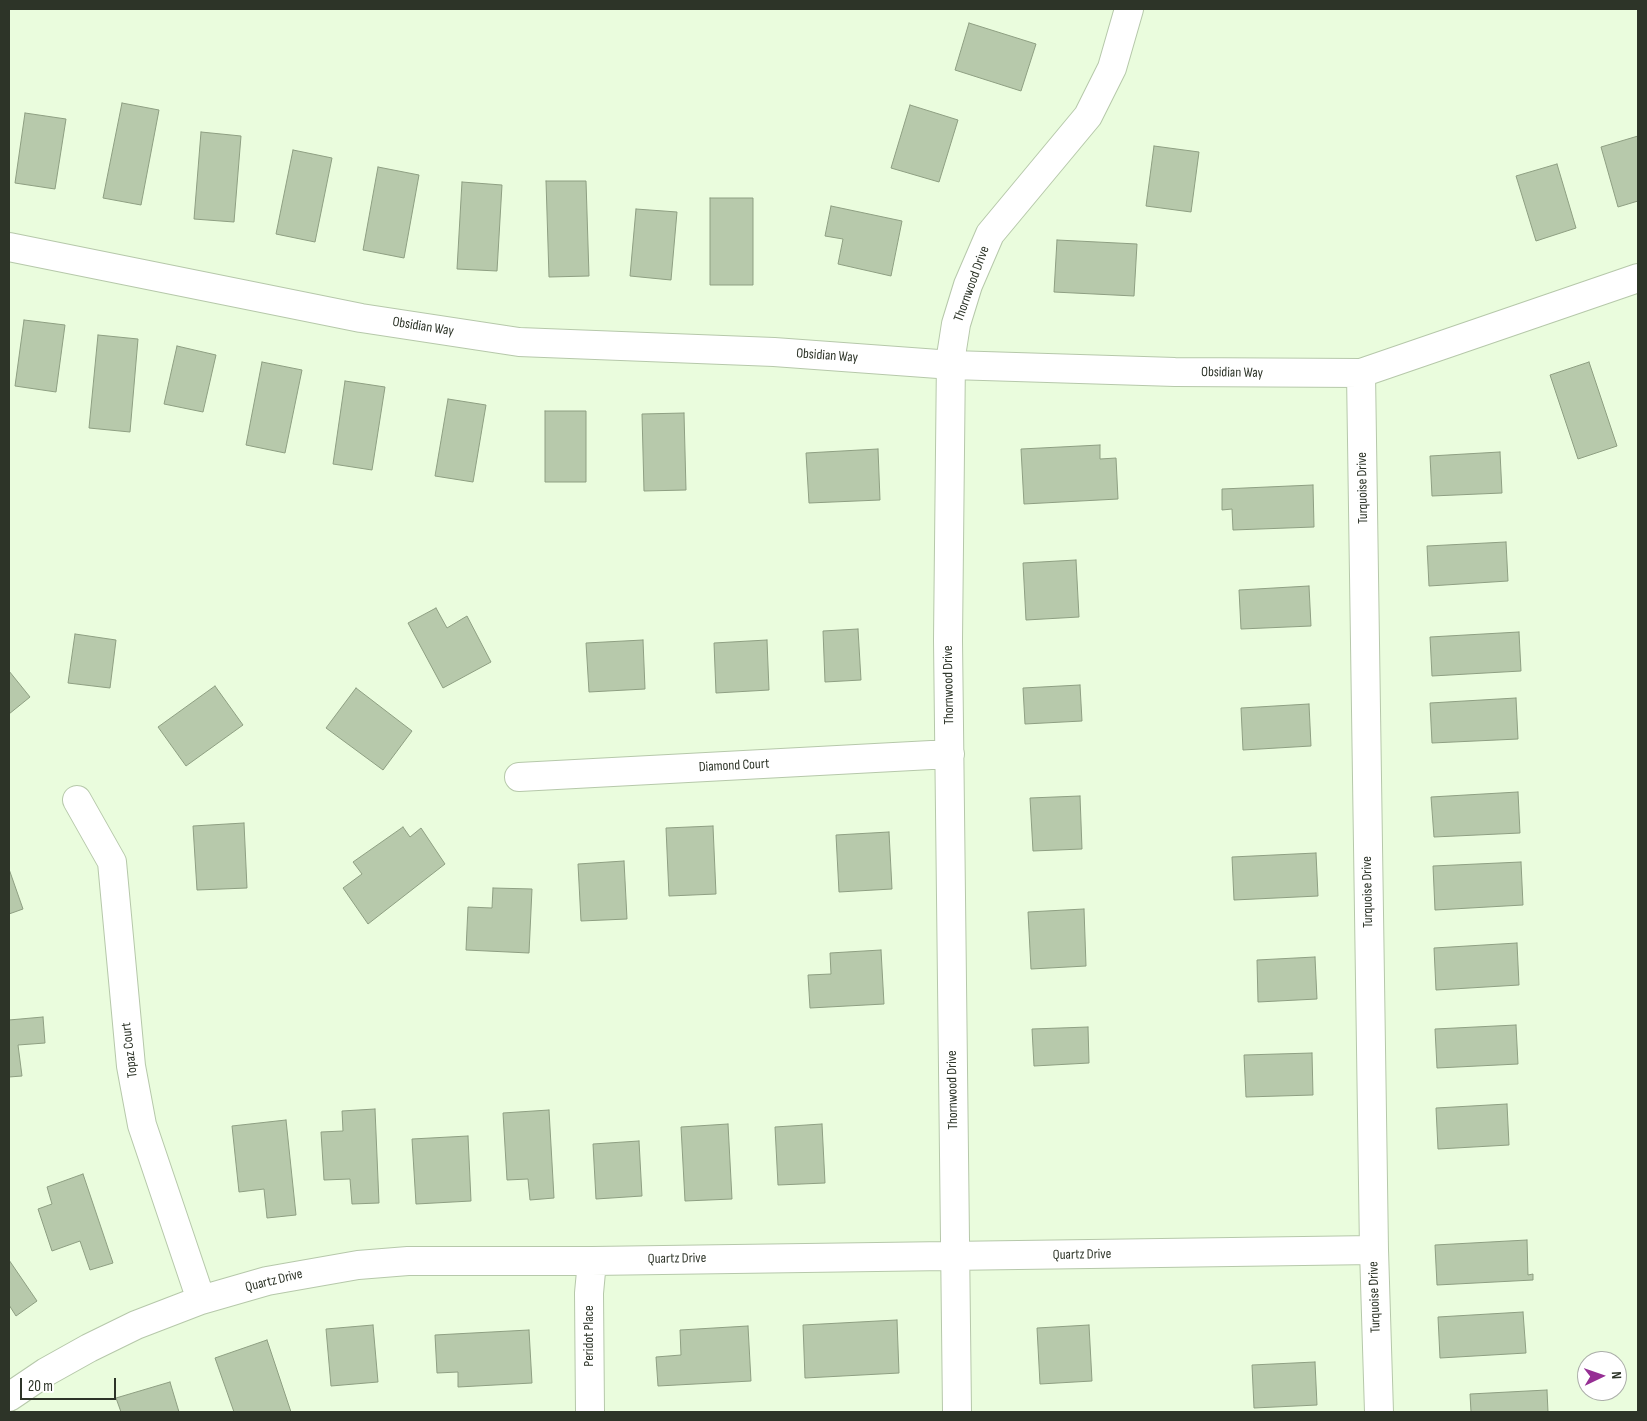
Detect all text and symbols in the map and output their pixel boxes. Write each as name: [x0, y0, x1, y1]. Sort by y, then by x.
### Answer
street label: Thornwood Drive: [951, 244, 993, 324]
street label: Obsidian Way: [391, 314, 455, 340]
street label: Obsidian Way: [796, 345, 858, 367]
street label: Obsidian Way: [1201, 364, 1263, 382]
street label: Turquoise Drive: [1354, 452, 1372, 524]
street label: Thornwood Drive: [940, 645, 958, 725]
street label: Diamond Court: [698, 756, 770, 776]
street label: Turquoise Drive: [1359, 856, 1377, 928]
street label: Topaz Court: [118, 1021, 142, 1079]
street label: Thornwood Drive: [944, 1050, 962, 1130]
street label: Quartz Drive: [1053, 1246, 1111, 1264]
street label: Quartz Drive: [648, 1250, 706, 1268]
street label: Turquoise Drive: [1365, 1261, 1385, 1333]
street label: Quartz Drive: [244, 1266, 304, 1296]
street label: Peridot Place: [581, 1305, 597, 1367]
north arrow: [1577, 1351, 1627, 1401]
scale bar: [22, 1368, 119, 1400]
text: N: [1608, 1371, 1625, 1379]
text: 20 m: [28, 1377, 53, 1396]

